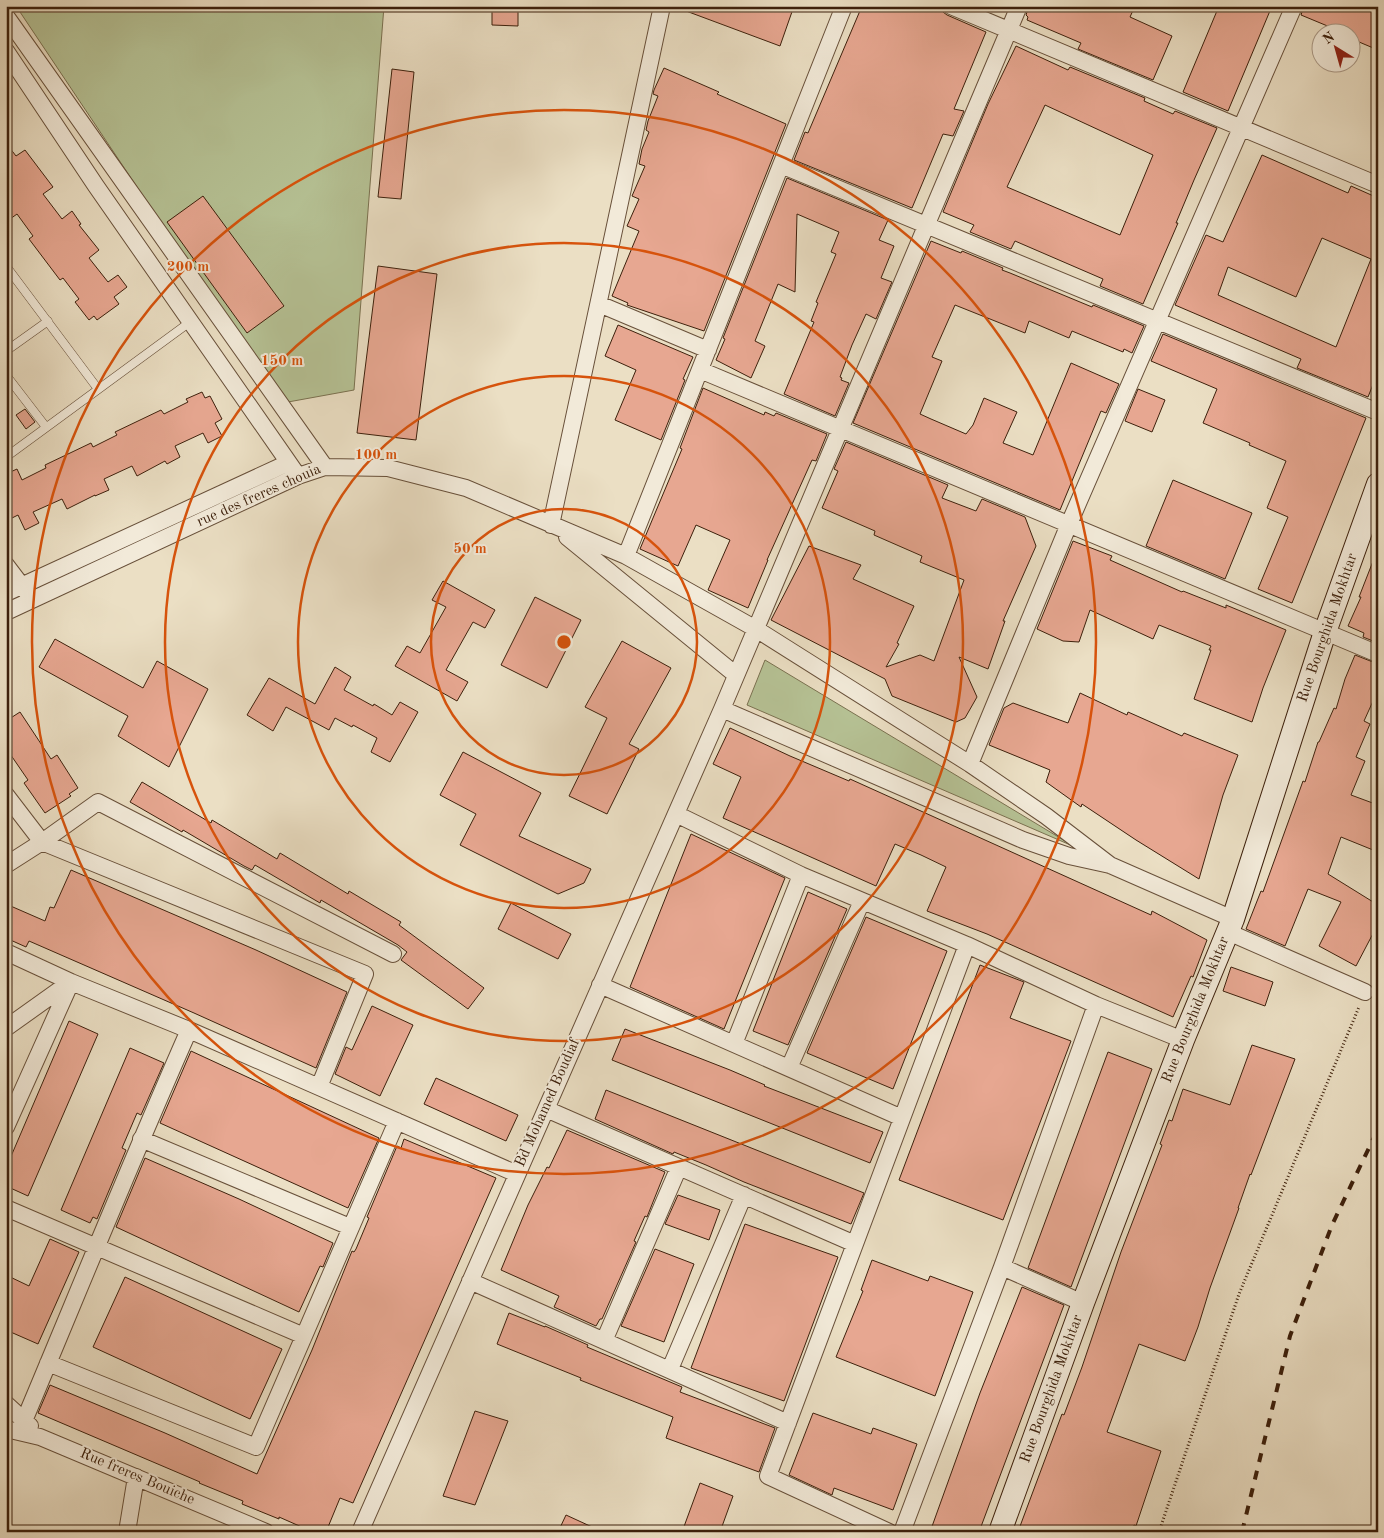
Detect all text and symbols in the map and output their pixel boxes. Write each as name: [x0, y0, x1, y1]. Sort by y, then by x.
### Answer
north arrow: [1312, 22, 1362, 72]
text: N: [1320, 29, 1338, 47]
text: 200 m: [167, 260, 209, 275]
text: 150 m: [261, 354, 303, 369]
text: 100 m: [355, 448, 397, 463]
street label: rue des freres chouia: [195, 462, 324, 530]
text: 50 m: [453, 542, 487, 557]
street label: Rue Bourghida Mokhtar: [1295, 552, 1361, 704]
centre of rings: [555, 633, 573, 651]
street label: Rue Bourghida Mokhtar: [1160, 935, 1232, 1085]
street label: Bd Mohamed Boudiaf: [513, 1036, 584, 1169]
street label: Rue Bourghida Mokhtar: [1018, 1313, 1086, 1465]
street label: Rue freres Bouiche: [77, 1446, 197, 1508]

